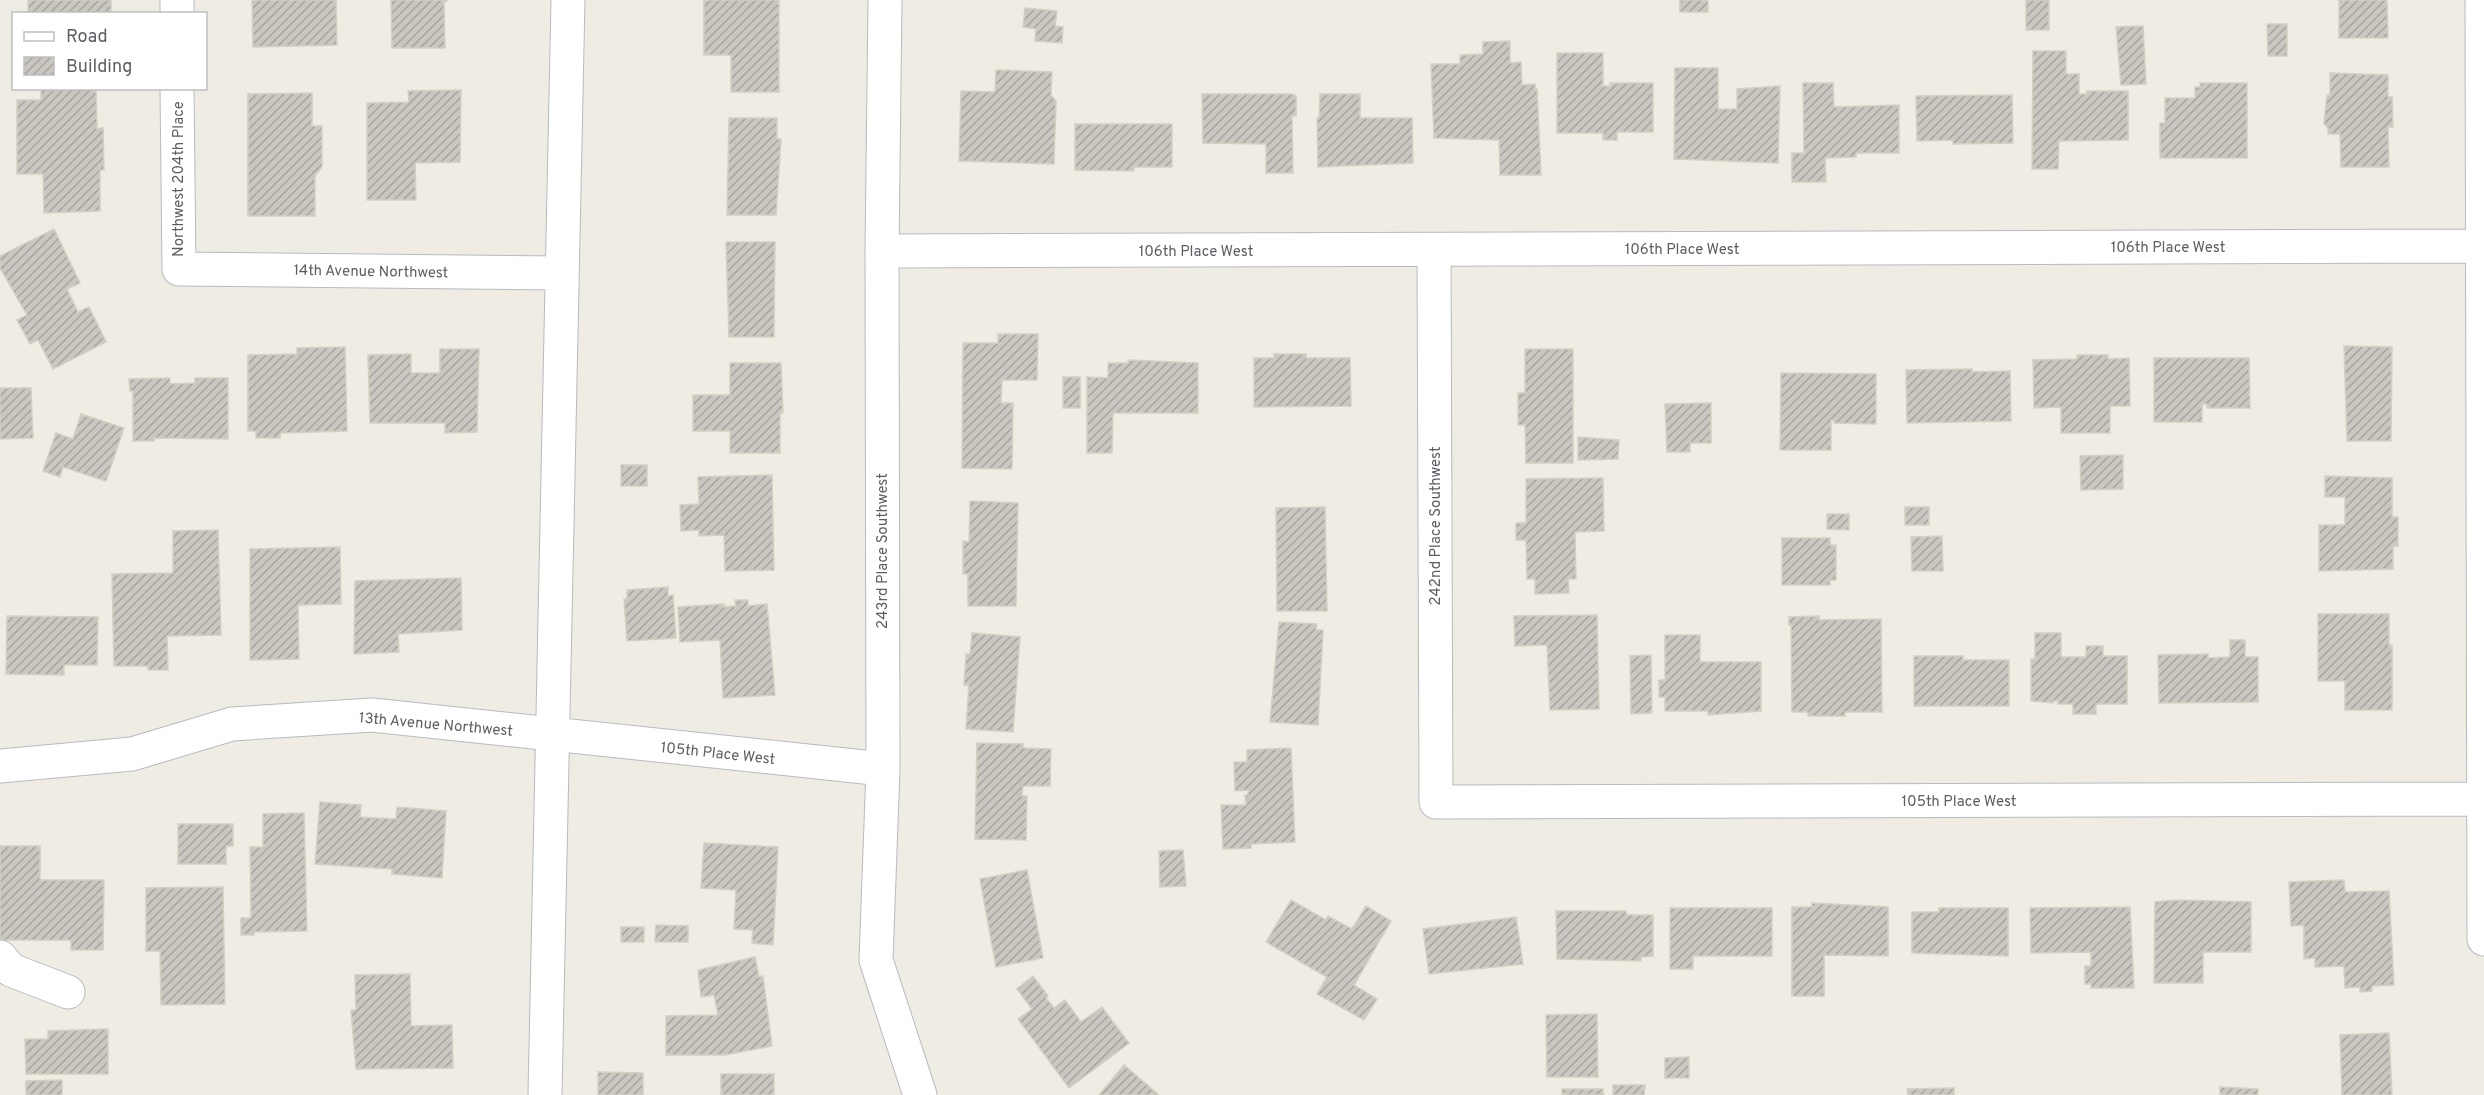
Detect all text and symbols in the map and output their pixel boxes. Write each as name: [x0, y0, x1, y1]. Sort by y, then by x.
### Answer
legend: [12, 12, 207, 90]
text: Road: [66, 26, 108, 49]
text: Building: [66, 56, 132, 79]
street label: Northwest 204th Place: [170, 101, 189, 257]
street label: 106th Place West: [2111, 239, 2225, 258]
street label: 106th Place West: [1625, 241, 1739, 260]
street label: 106th Place West: [1139, 243, 1253, 262]
street label: 14th Avenue Northwest: [293, 262, 449, 283]
street label: 242nd Place Southwest: [1427, 446, 1446, 606]
street label: 243rd Place Southwest: [874, 473, 893, 629]
street label: 13th Avenue Northwest: [358, 709, 514, 742]
street label: 105th Place West: [660, 739, 776, 770]
street label: 105th Place West: [1901, 793, 2017, 812]

